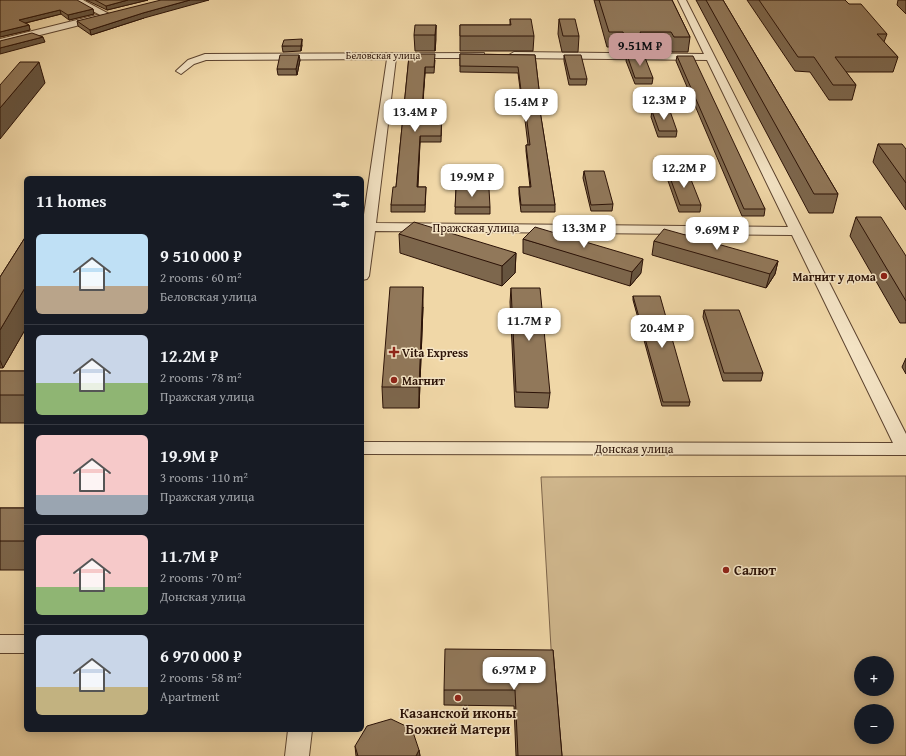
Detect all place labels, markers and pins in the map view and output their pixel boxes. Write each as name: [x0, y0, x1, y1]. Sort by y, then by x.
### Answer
pin: 9.51M ₽: [603, 33, 677, 67]
pin: 12.3M ₽: [627, 87, 701, 121]
pin: 15.4M ₽: [489, 89, 563, 123]
pin: 13.4M ₽: [378, 99, 452, 133]
pin: 12.2M ₽: [647, 155, 721, 189]
pin: 19.9M ₽: [435, 164, 509, 198]
pin: 13.3M ₽: [547, 215, 621, 249]
pin: 9.69M ₽: [680, 217, 754, 251]
place label: Магнит у дома: [793, 268, 877, 285]
marker: Магнит у дома: [879, 271, 889, 281]
pin: 11.7M ₽: [492, 308, 566, 342]
pin: 20.4M ₽: [625, 315, 699, 349]
place label: Vita Express: [402, 344, 468, 361]
marker: Vita Express: [389, 347, 399, 357]
place label: Магнит: [402, 372, 445, 389]
marker: Магнит: [389, 375, 399, 385]
place label: Салют: [734, 560, 776, 580]
marker: Салют: [721, 565, 731, 575]
pin: 6.97M ₽: [477, 657, 551, 691]
marker: Казанской иконы Божией Матери: [453, 693, 463, 703]
place label: Казанской иконы Божией Матери: [400, 703, 516, 739]

